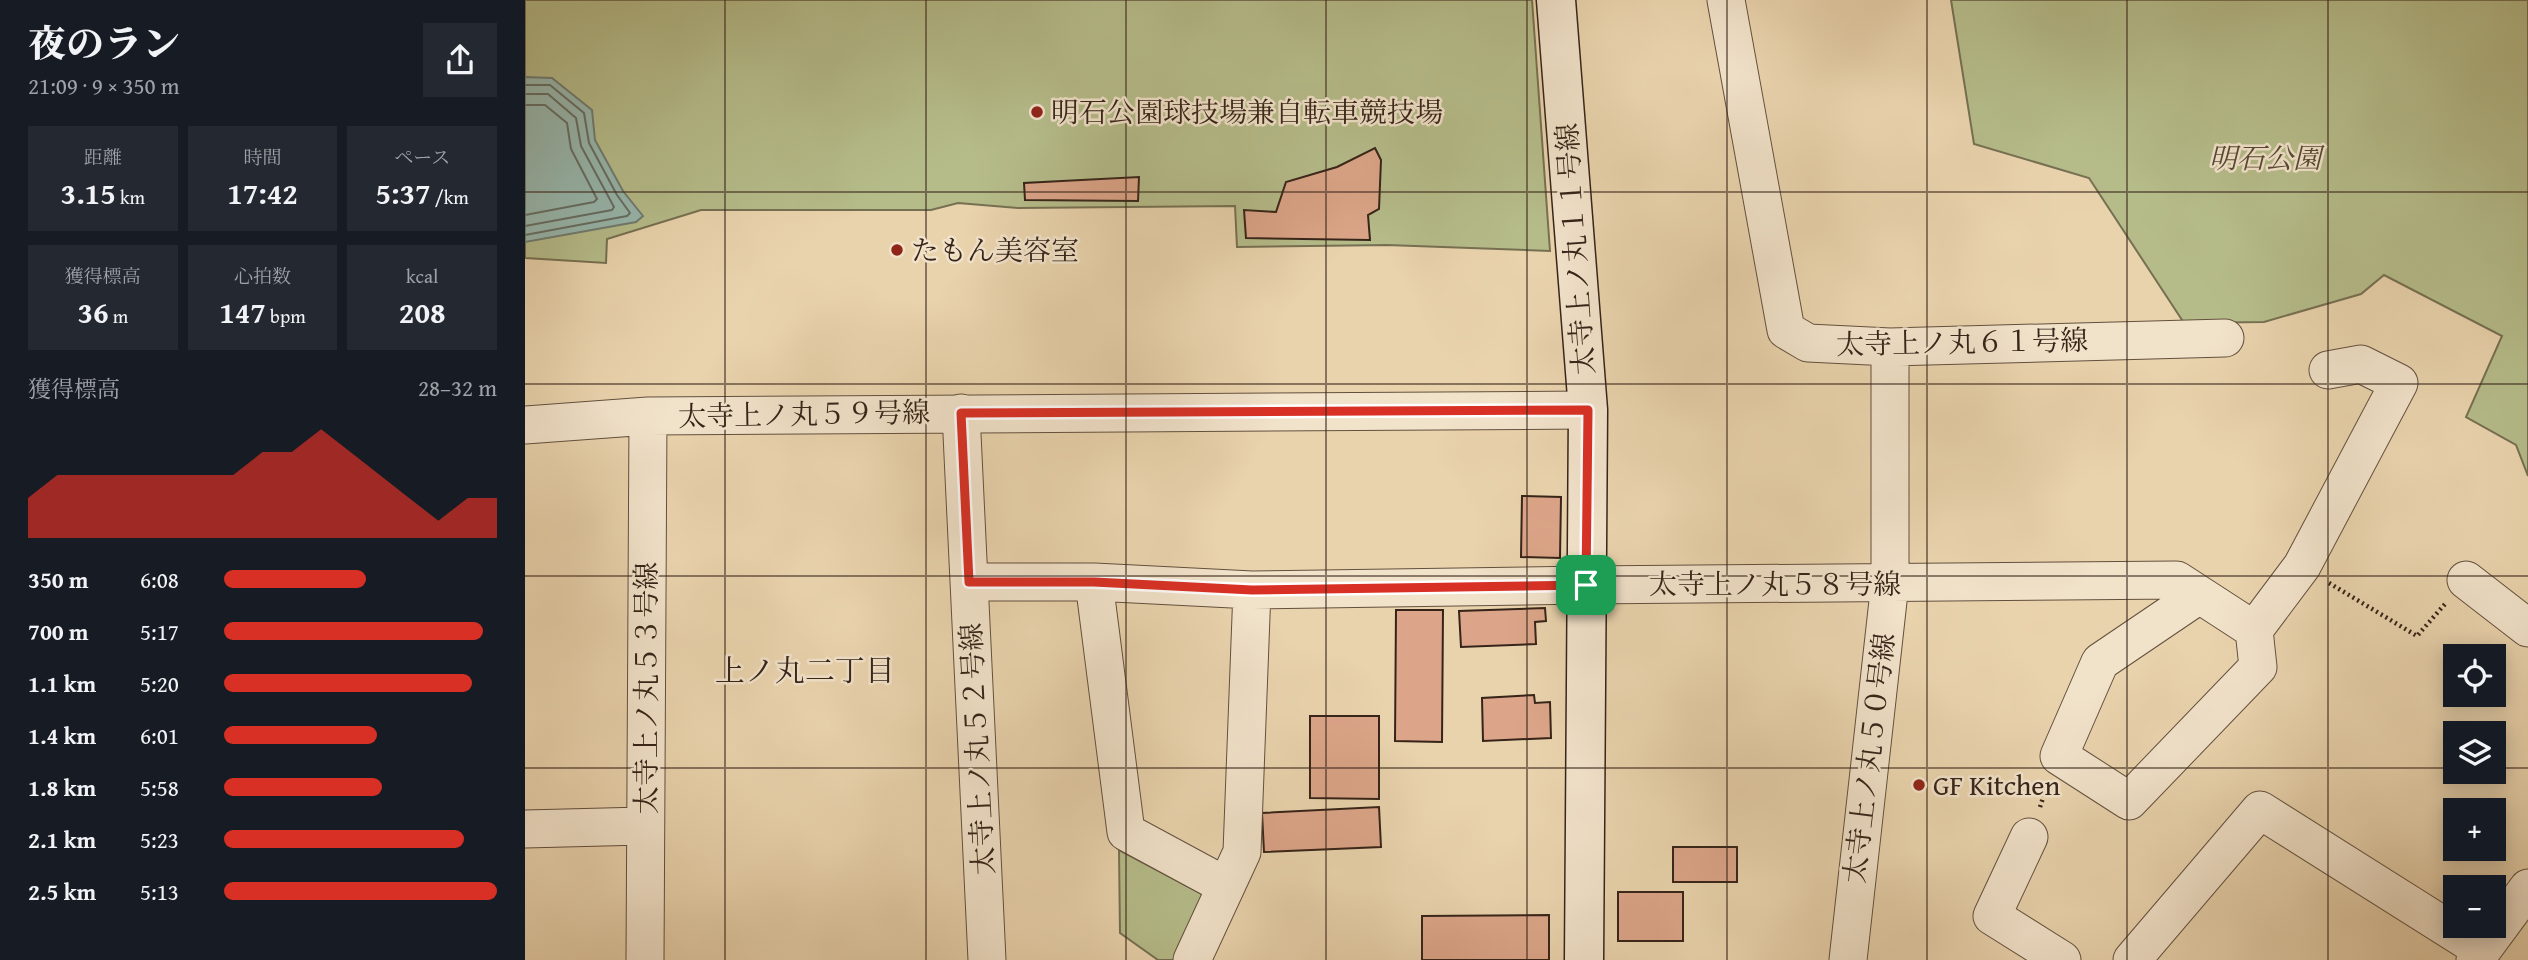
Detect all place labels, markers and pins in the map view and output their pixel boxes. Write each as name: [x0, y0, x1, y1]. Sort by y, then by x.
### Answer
place label: 明石公園球技場兼自転車競技場: [1051, 91, 1443, 132]
marker: 明石公園球技場兼自転車競技場: [1029, 104, 1045, 120]
place label: たもん美容室: [911, 229, 1079, 270]
marker: たもん美容室: [889, 242, 905, 258]
pin: [1556, 555, 1616, 615]
place label: GF Kitchen: [1933, 764, 2060, 805]
marker: GF Kitchen: [1911, 777, 1927, 793]

